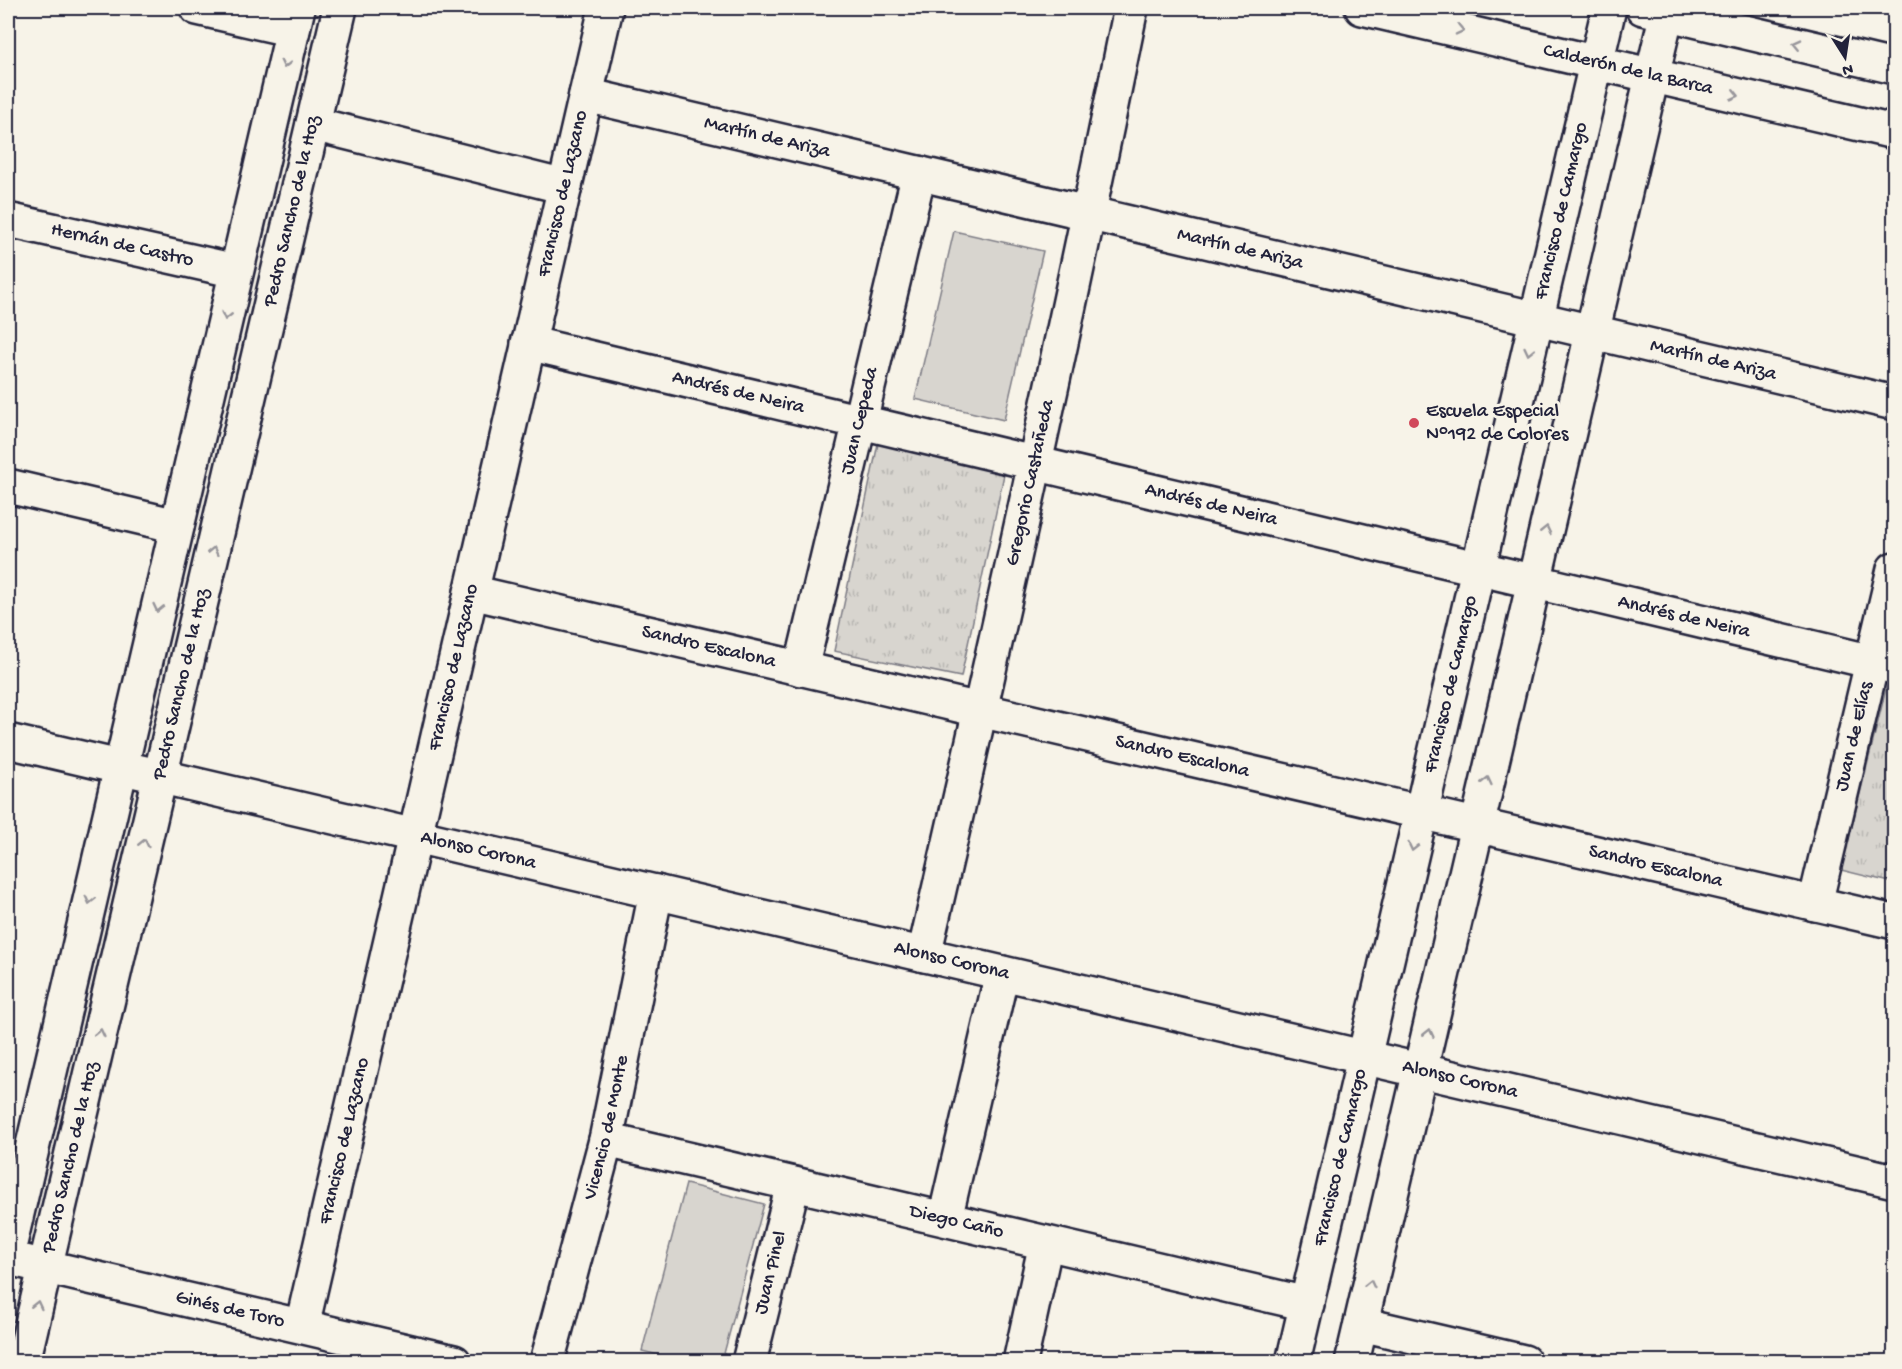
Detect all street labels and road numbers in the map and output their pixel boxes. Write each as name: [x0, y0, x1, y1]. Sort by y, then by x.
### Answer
street label: Calderón de la Barca: [1541, 39, 1716, 101]
street label: Francisco de Lazcano: [533, 108, 594, 280]
street label: Pedro Sancho de la Hoz: [259, 112, 326, 310]
street label: Martín de Ariza: [702, 112, 833, 164]
street label: Francisco de Camargo: [1530, 120, 1593, 303]
street label: Hernán de Castro: [49, 218, 196, 273]
street label: Martín de Ariza: [1175, 223, 1306, 275]
street label: Martín de Ariza: [1648, 334, 1779, 387]
street label: Juan Cepeda: [836, 364, 884, 477]
street label: Andrés de Neira: [670, 366, 808, 420]
street label: Gregorio Castañeda: [1001, 397, 1060, 568]
street label: Andrés de Neira: [1143, 478, 1280, 532]
street label: Francisco de Lazcano: [423, 582, 484, 754]
street label: Pedro Sancho de la Hoz: [148, 585, 215, 783]
street label: Andrés de Neira: [1615, 590, 1753, 644]
street label: Francisco de Camargo: [1419, 593, 1483, 776]
street label: Sandro Escalona: [639, 620, 779, 674]
street label: Juan de Elías: [1830, 679, 1879, 794]
street label: Sandro Escalona: [1113, 730, 1252, 784]
street label: Alonso Corona: [418, 826, 539, 876]
street label: Sandro Escalona: [1586, 840, 1726, 894]
street label: Alonso Corona: [892, 937, 1013, 986]
street label: Vicencio de Monte: [579, 1053, 634, 1203]
street label: Francisco de Lazcano: [314, 1055, 375, 1227]
street label: Alonso Corona: [1400, 1055, 1521, 1105]
street label: Pedro Sancho de la Hoz: [37, 1059, 105, 1256]
street label: Francisco de Camargo: [1309, 1067, 1373, 1249]
street label: Diego Caño: [905, 1199, 1006, 1244]
street label: Juan Pinel: [750, 1229, 792, 1317]
street label: Ginés de Toro: [173, 1286, 287, 1334]

